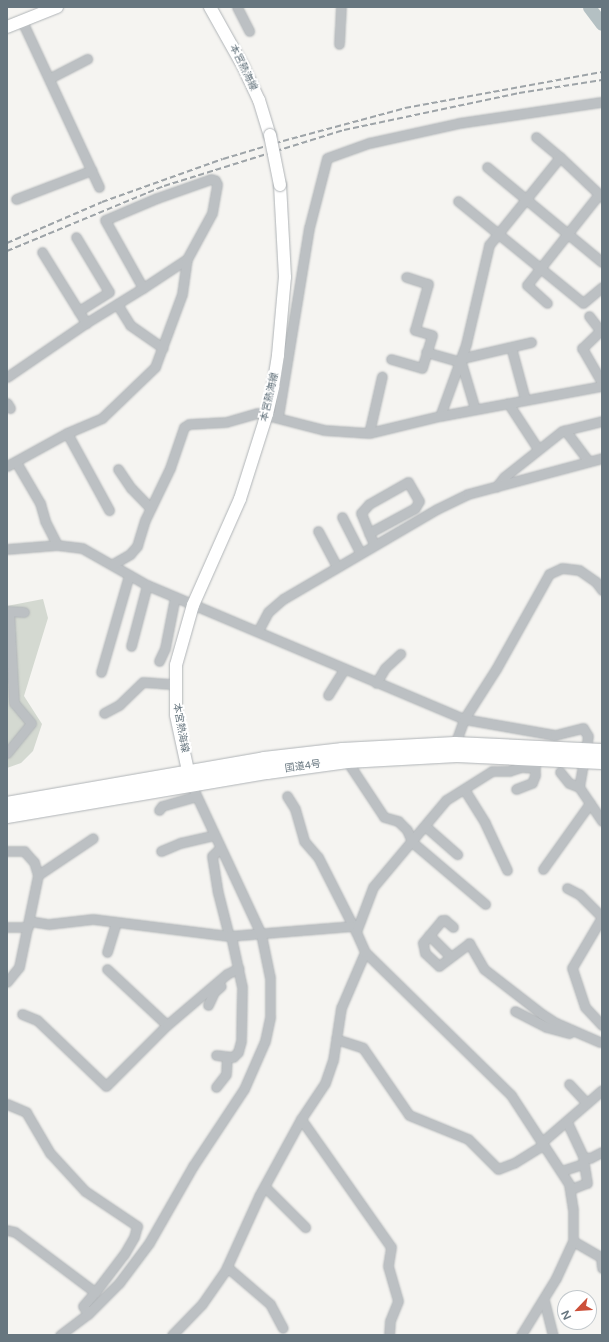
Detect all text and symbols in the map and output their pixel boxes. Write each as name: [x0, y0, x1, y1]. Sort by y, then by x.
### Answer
street label: 本宮熱海線: [227, 43, 259, 93]
street label: 本宮熱海線: [259, 371, 281, 423]
street label: 本宮熱海線: [170, 702, 190, 754]
street label: 国道4号: [284, 759, 322, 775]
north arrow: [557, 1290, 597, 1330]
text: N: [559, 1308, 574, 1322]

